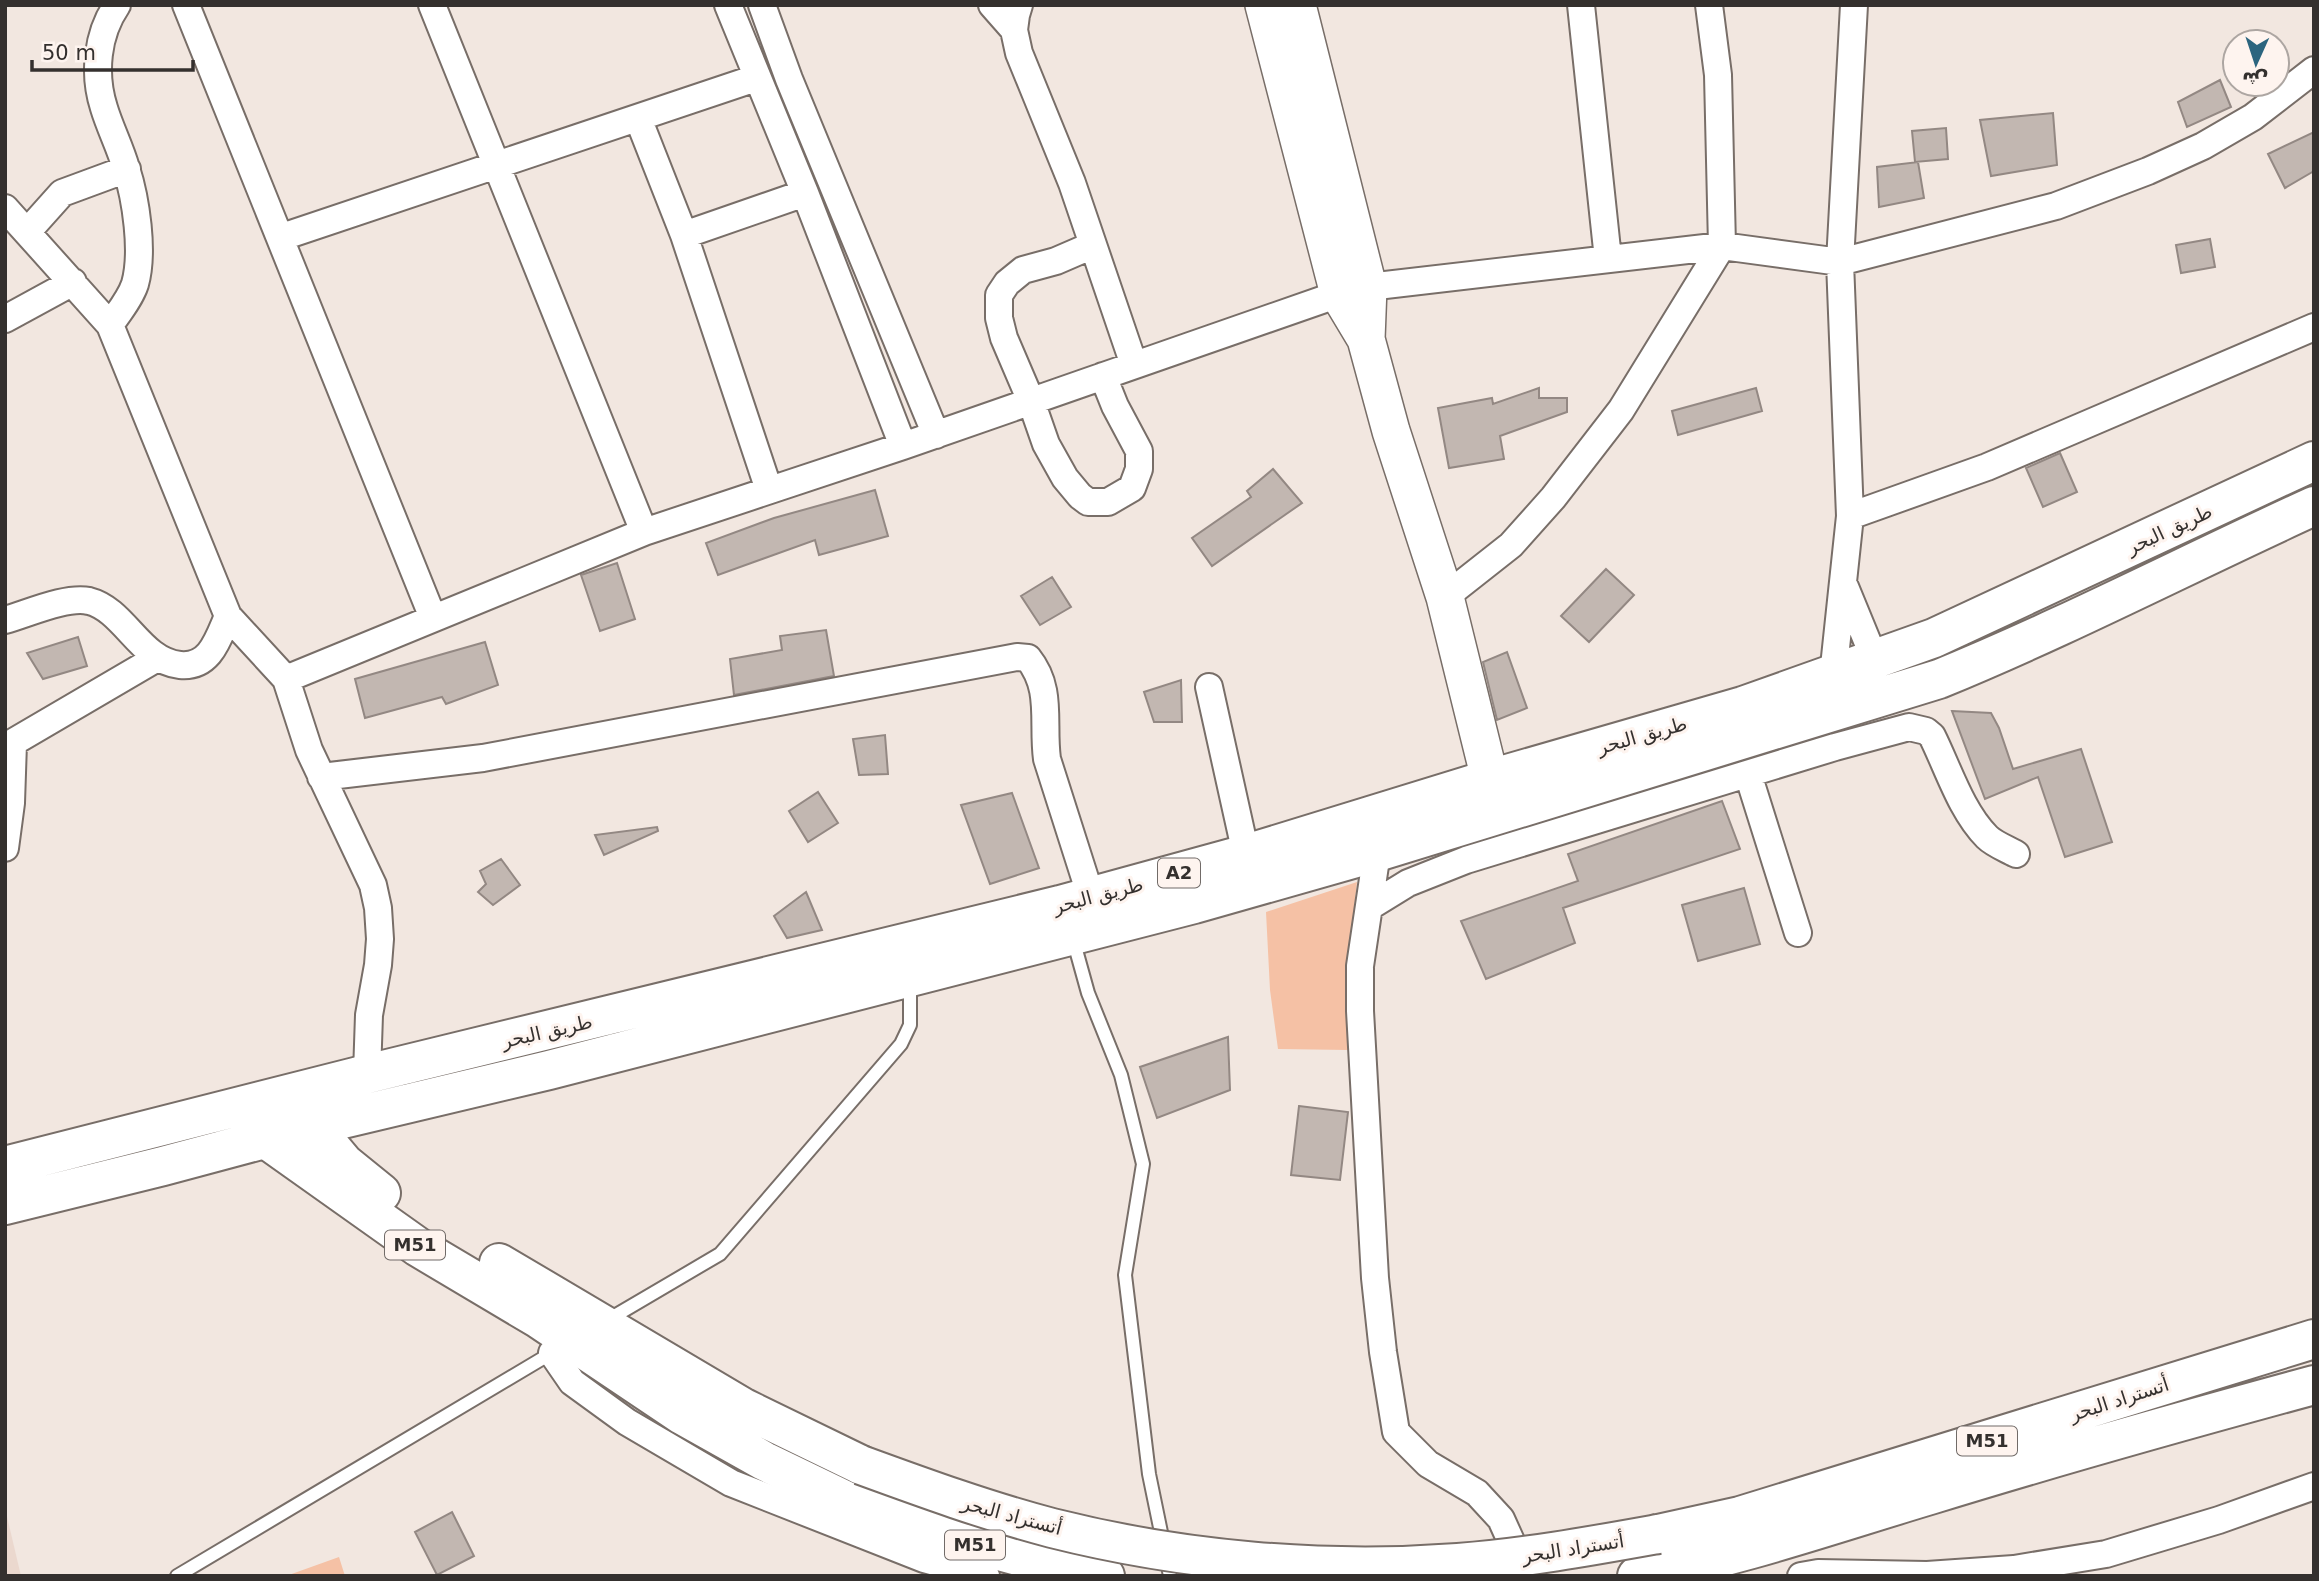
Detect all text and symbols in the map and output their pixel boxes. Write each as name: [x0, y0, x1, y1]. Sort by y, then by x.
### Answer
scale bar: [32, 28, 192, 72]
north arrow: [2221, 28, 2291, 98]
text: 50 m: [42, 41, 96, 65]
text: ش: [2241, 67, 2269, 92]
street label: طريق البحر: [2122, 500, 2216, 560]
street label: طريق البحر: [1594, 712, 1690, 760]
road number: A2: [1158, 858, 1200, 888]
street label: طريق البحر: [1050, 872, 1146, 919]
street label: طريق البحر: [499, 1010, 595, 1053]
road number: M51: [385, 1230, 445, 1260]
street label: أتستراد البحر: [2065, 1372, 2172, 1427]
road number: M51: [1957, 1426, 2017, 1456]
street label: أتستراد البحر: [958, 1490, 1065, 1540]
street label: أتستراد البحر: [1519, 1528, 1626, 1568]
road number: M51: [945, 1530, 1005, 1560]

